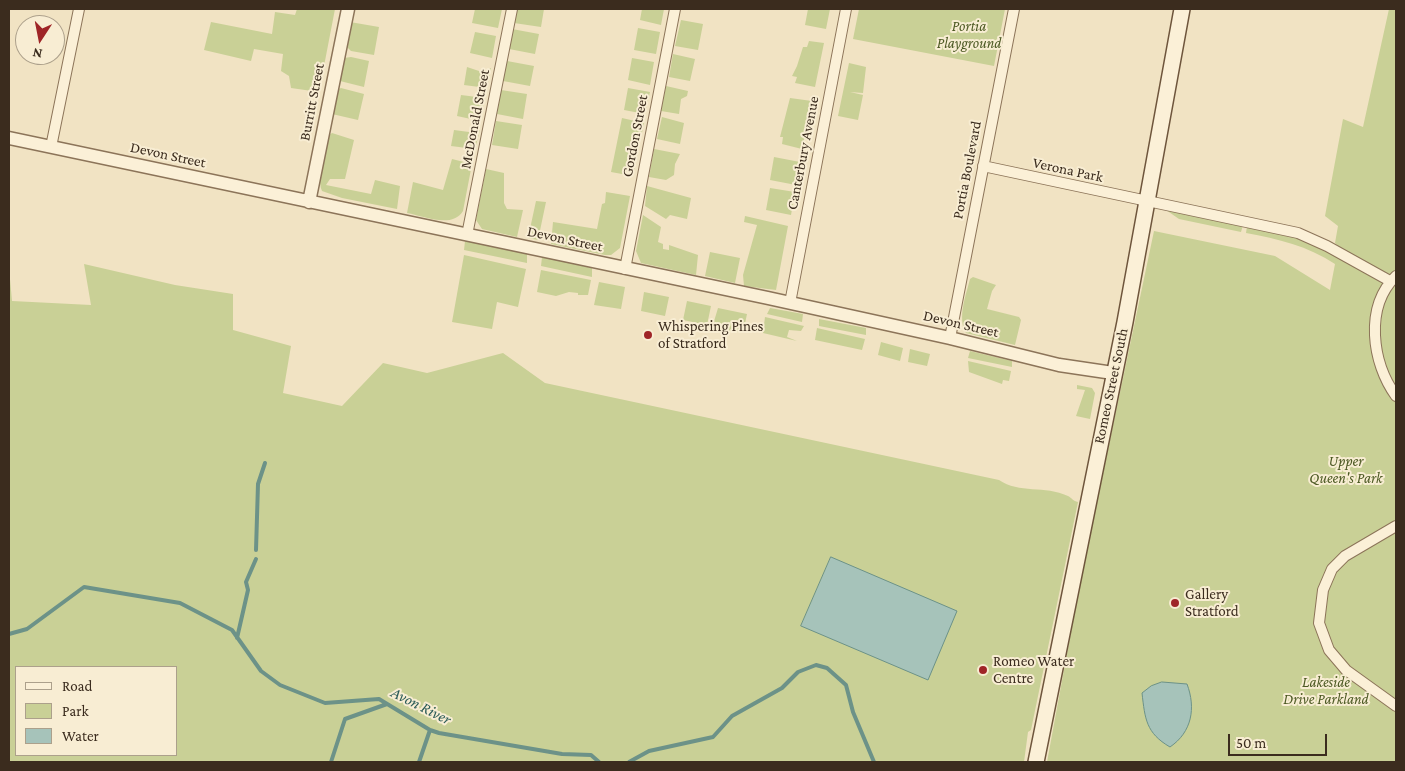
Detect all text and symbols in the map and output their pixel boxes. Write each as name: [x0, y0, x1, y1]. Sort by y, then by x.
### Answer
north arrow: [15, 15, 65, 65]
park label: Portia Playground: [937, 17, 1001, 52]
text: N: [31, 45, 44, 63]
street label: Burritt Street: [296, 62, 328, 142]
street label: McDonald Street: [457, 68, 493, 170]
street label: Gordon Street: [618, 93, 652, 179]
street label: Canterbury Avenue: [783, 95, 823, 211]
street label: Portia Boulevard: [949, 119, 985, 221]
street label: Devon Street: [129, 138, 207, 172]
street label: Verona Park: [1031, 154, 1105, 186]
street label: Devon Street: [526, 222, 604, 256]
street label: Devon Street: [922, 307, 1000, 341]
place label: Whispering Pines of Stratford: [658, 317, 763, 352]
street label: Romeo Street South: [1090, 326, 1132, 446]
marker: Whispering Pines of Stratford: [642, 329, 654, 341]
park label: Upper Queen's Park: [1309, 452, 1383, 487]
place label: Gallery Stratford: [1185, 585, 1239, 620]
marker: Gallery Stratford: [1169, 597, 1181, 609]
place label: Romeo Water Centre: [993, 652, 1074, 687]
marker: Romeo Water Centre: [977, 664, 989, 676]
legend: [15, 666, 178, 756]
park label: Lakeside Drive Parkland: [1283, 673, 1369, 708]
text: Road: [62, 678, 92, 694]
water label: Avon River: [388, 683, 454, 729]
text: Park: [62, 703, 89, 719]
scale bar: [1230, 724, 1329, 756]
text: Water: [62, 728, 99, 744]
text: 50 m: [1236, 735, 1266, 751]

